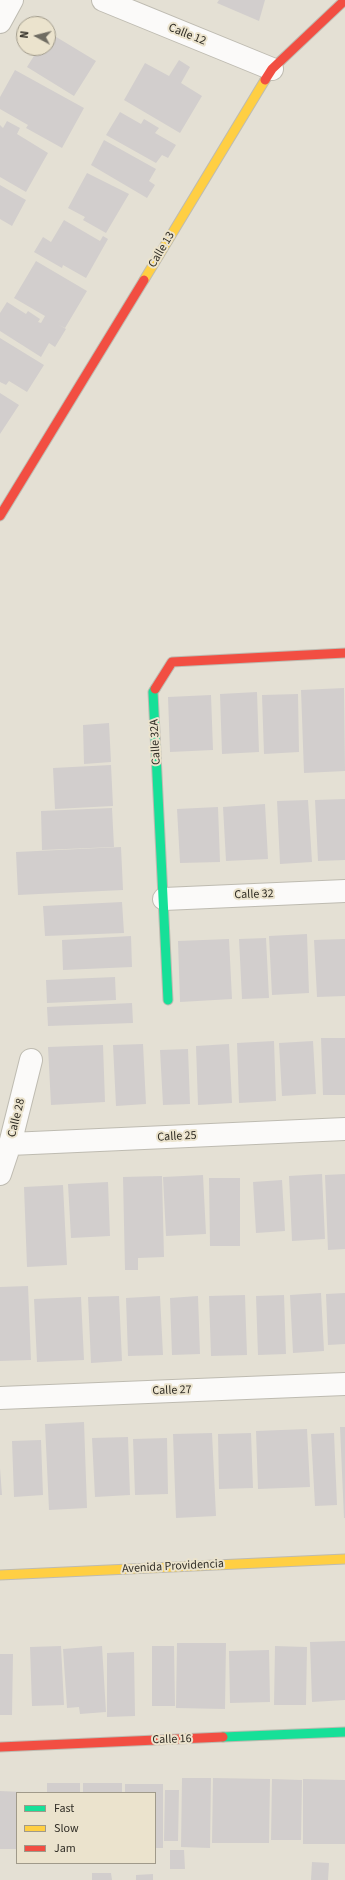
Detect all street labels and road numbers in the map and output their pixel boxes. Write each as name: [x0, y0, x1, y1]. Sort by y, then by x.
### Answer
street label: Calle 12: [166, 21, 208, 49]
street label: Calle 13: [146, 229, 178, 271]
street label: Calle 32A: [148, 719, 164, 765]
street label: Calle 32: [234, 887, 274, 903]
street label: Calle 28: [5, 1097, 29, 1139]
street label: Calle 25: [157, 1129, 197, 1145]
street label: Calle 27: [152, 1383, 192, 1399]
street label: Avenida Providencia: [122, 1557, 224, 1577]
street label: Calle 16: [152, 1732, 192, 1748]

